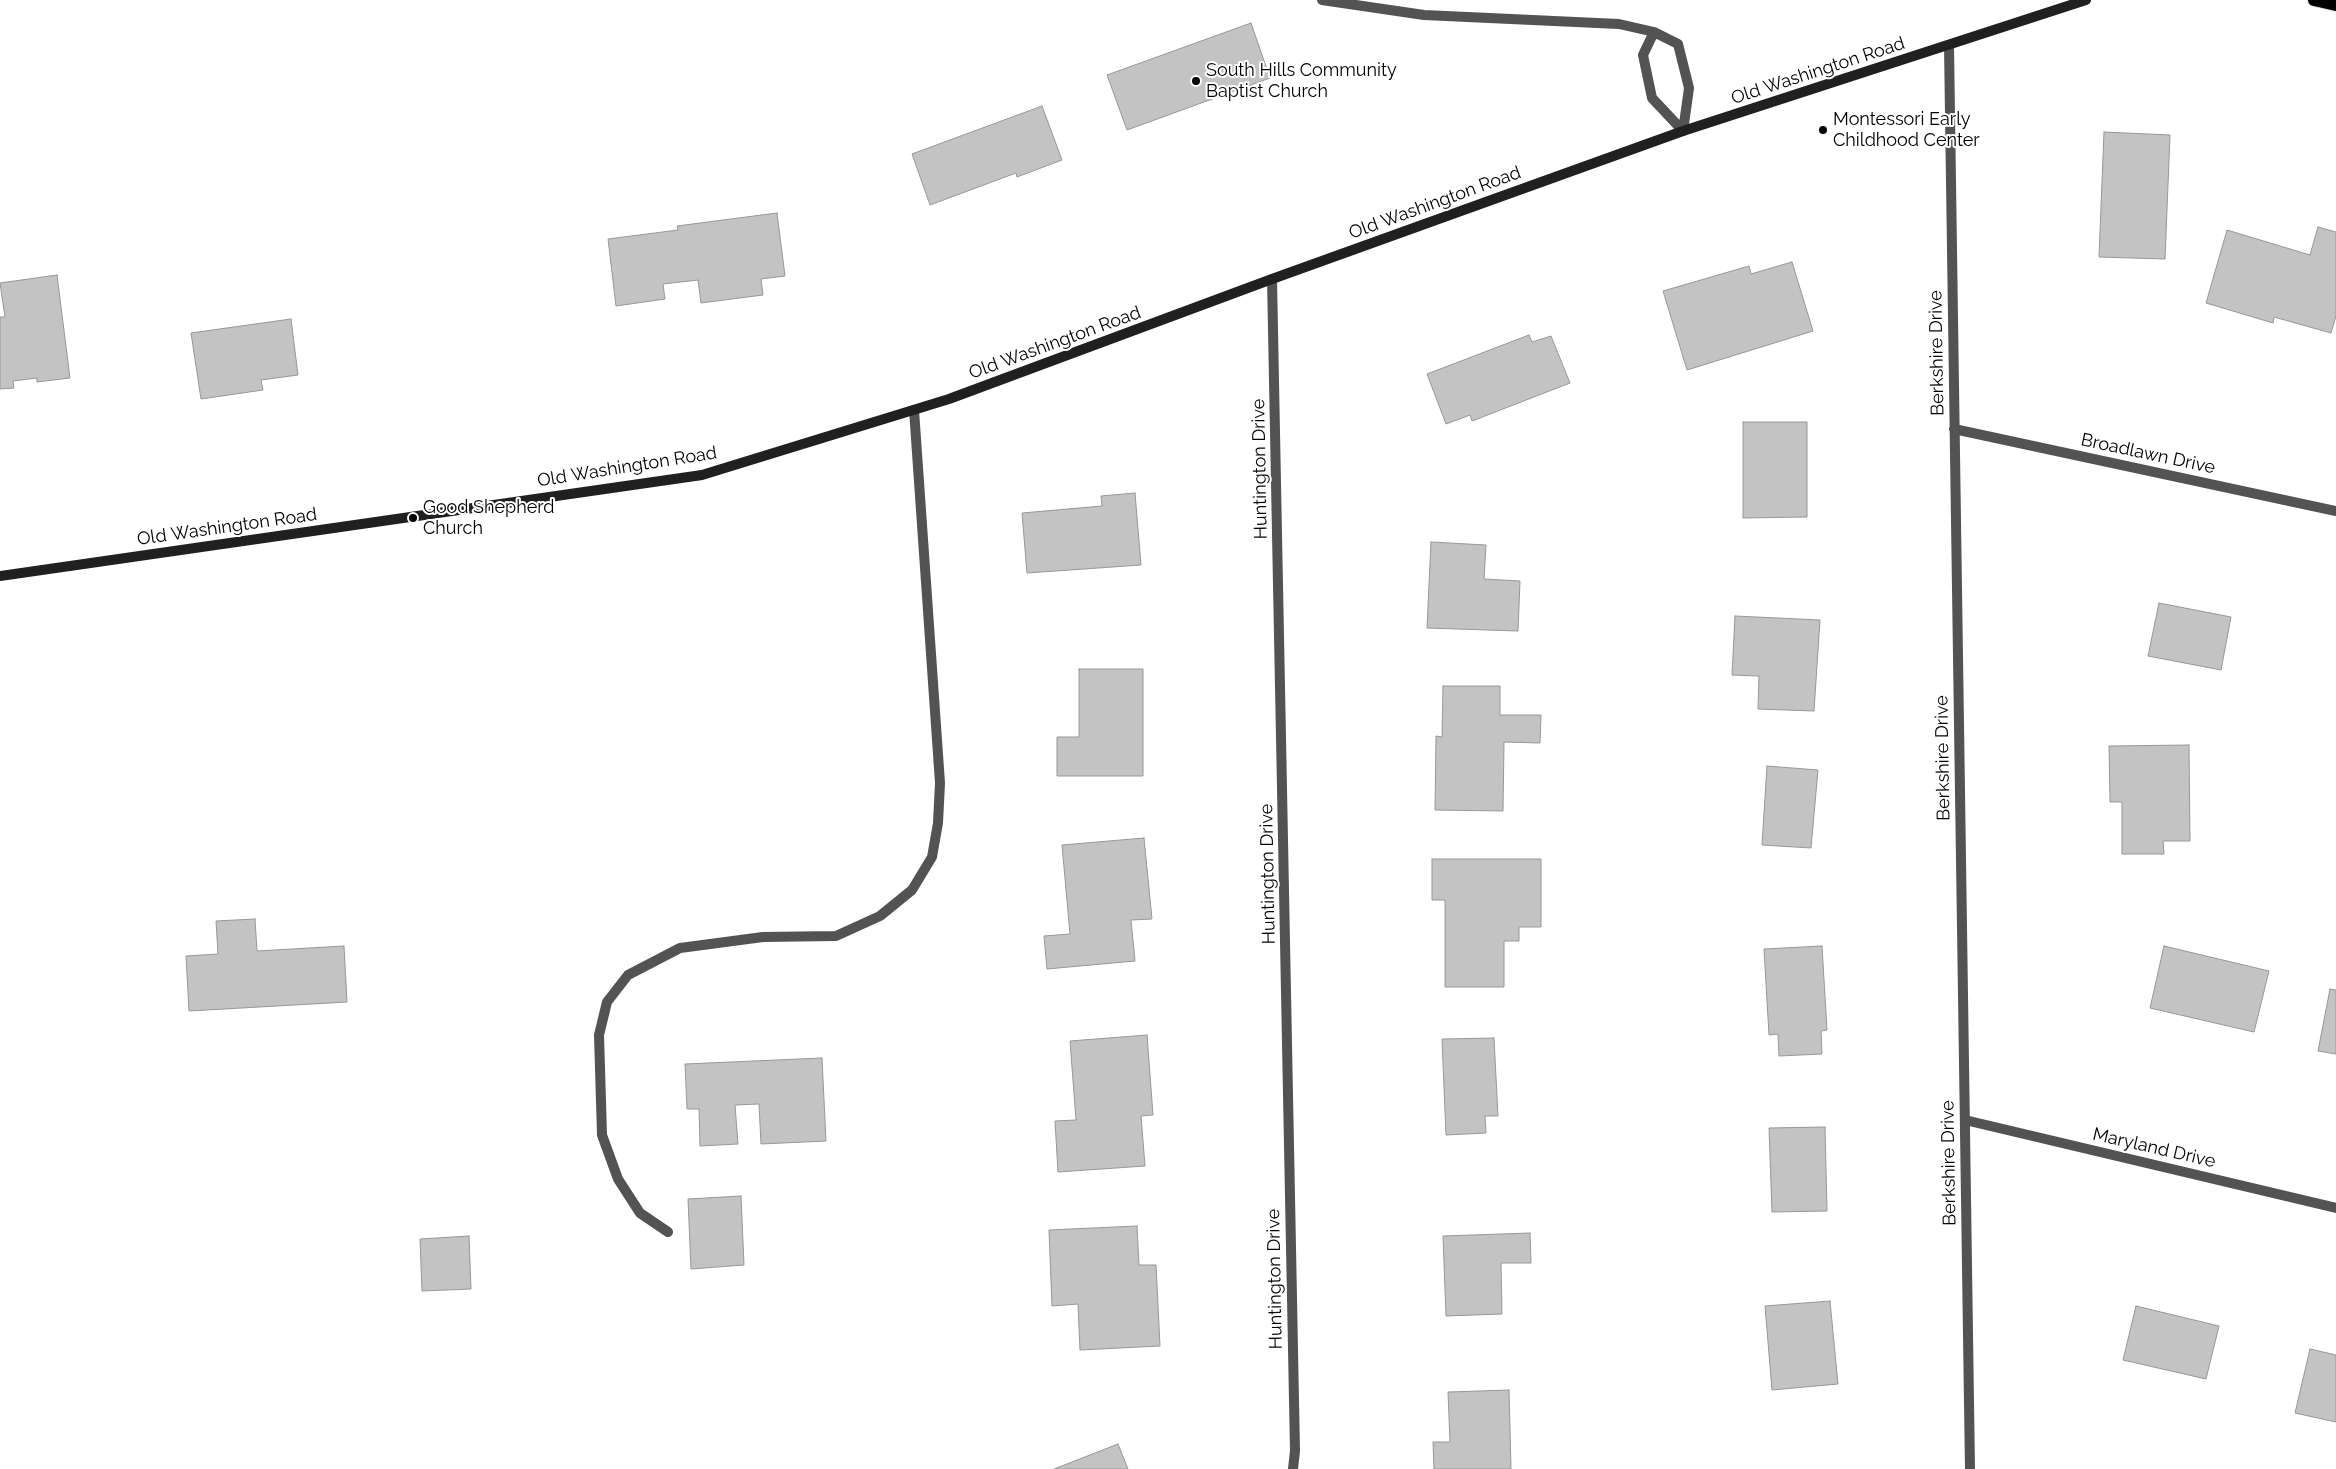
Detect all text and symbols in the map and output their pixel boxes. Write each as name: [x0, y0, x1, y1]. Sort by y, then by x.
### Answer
street label: Old Washington Road: [1728, 33, 1908, 109]
place label: South Hills Community Baptist Church: [1206, 60, 1397, 102]
marker: South Hills Community Baptist Church: [1190, 75, 1202, 87]
place label: Montessori Early Childhood Center: [1833, 109, 1980, 152]
marker: Montessori Early Childhood Center: [1817, 124, 1829, 136]
street label: Old Washington Road: [1346, 162, 1524, 244]
street label: Berkshire Drive: [1925, 290, 1949, 416]
street label: Old Washington Road: [966, 302, 1144, 384]
street label: Huntington Drive: [1248, 399, 1272, 539]
street label: Broadlawn Drive: [2079, 429, 2217, 479]
street label: Old Washington Road: [536, 442, 718, 492]
place label: Good Shepherd Church: [423, 497, 555, 540]
street label: Old Washington Road: [136, 504, 318, 550]
marker: Good Shepherd Church: [407, 512, 419, 524]
street label: Berkshire Drive: [1931, 695, 1955, 821]
street label: Huntington Drive: [1256, 804, 1280, 944]
street label: Berkshire Drive: [1937, 1100, 1961, 1226]
street label: Maryland Drive: [2090, 1123, 2218, 1173]
street label: Huntington Drive: [1263, 1209, 1287, 1349]

